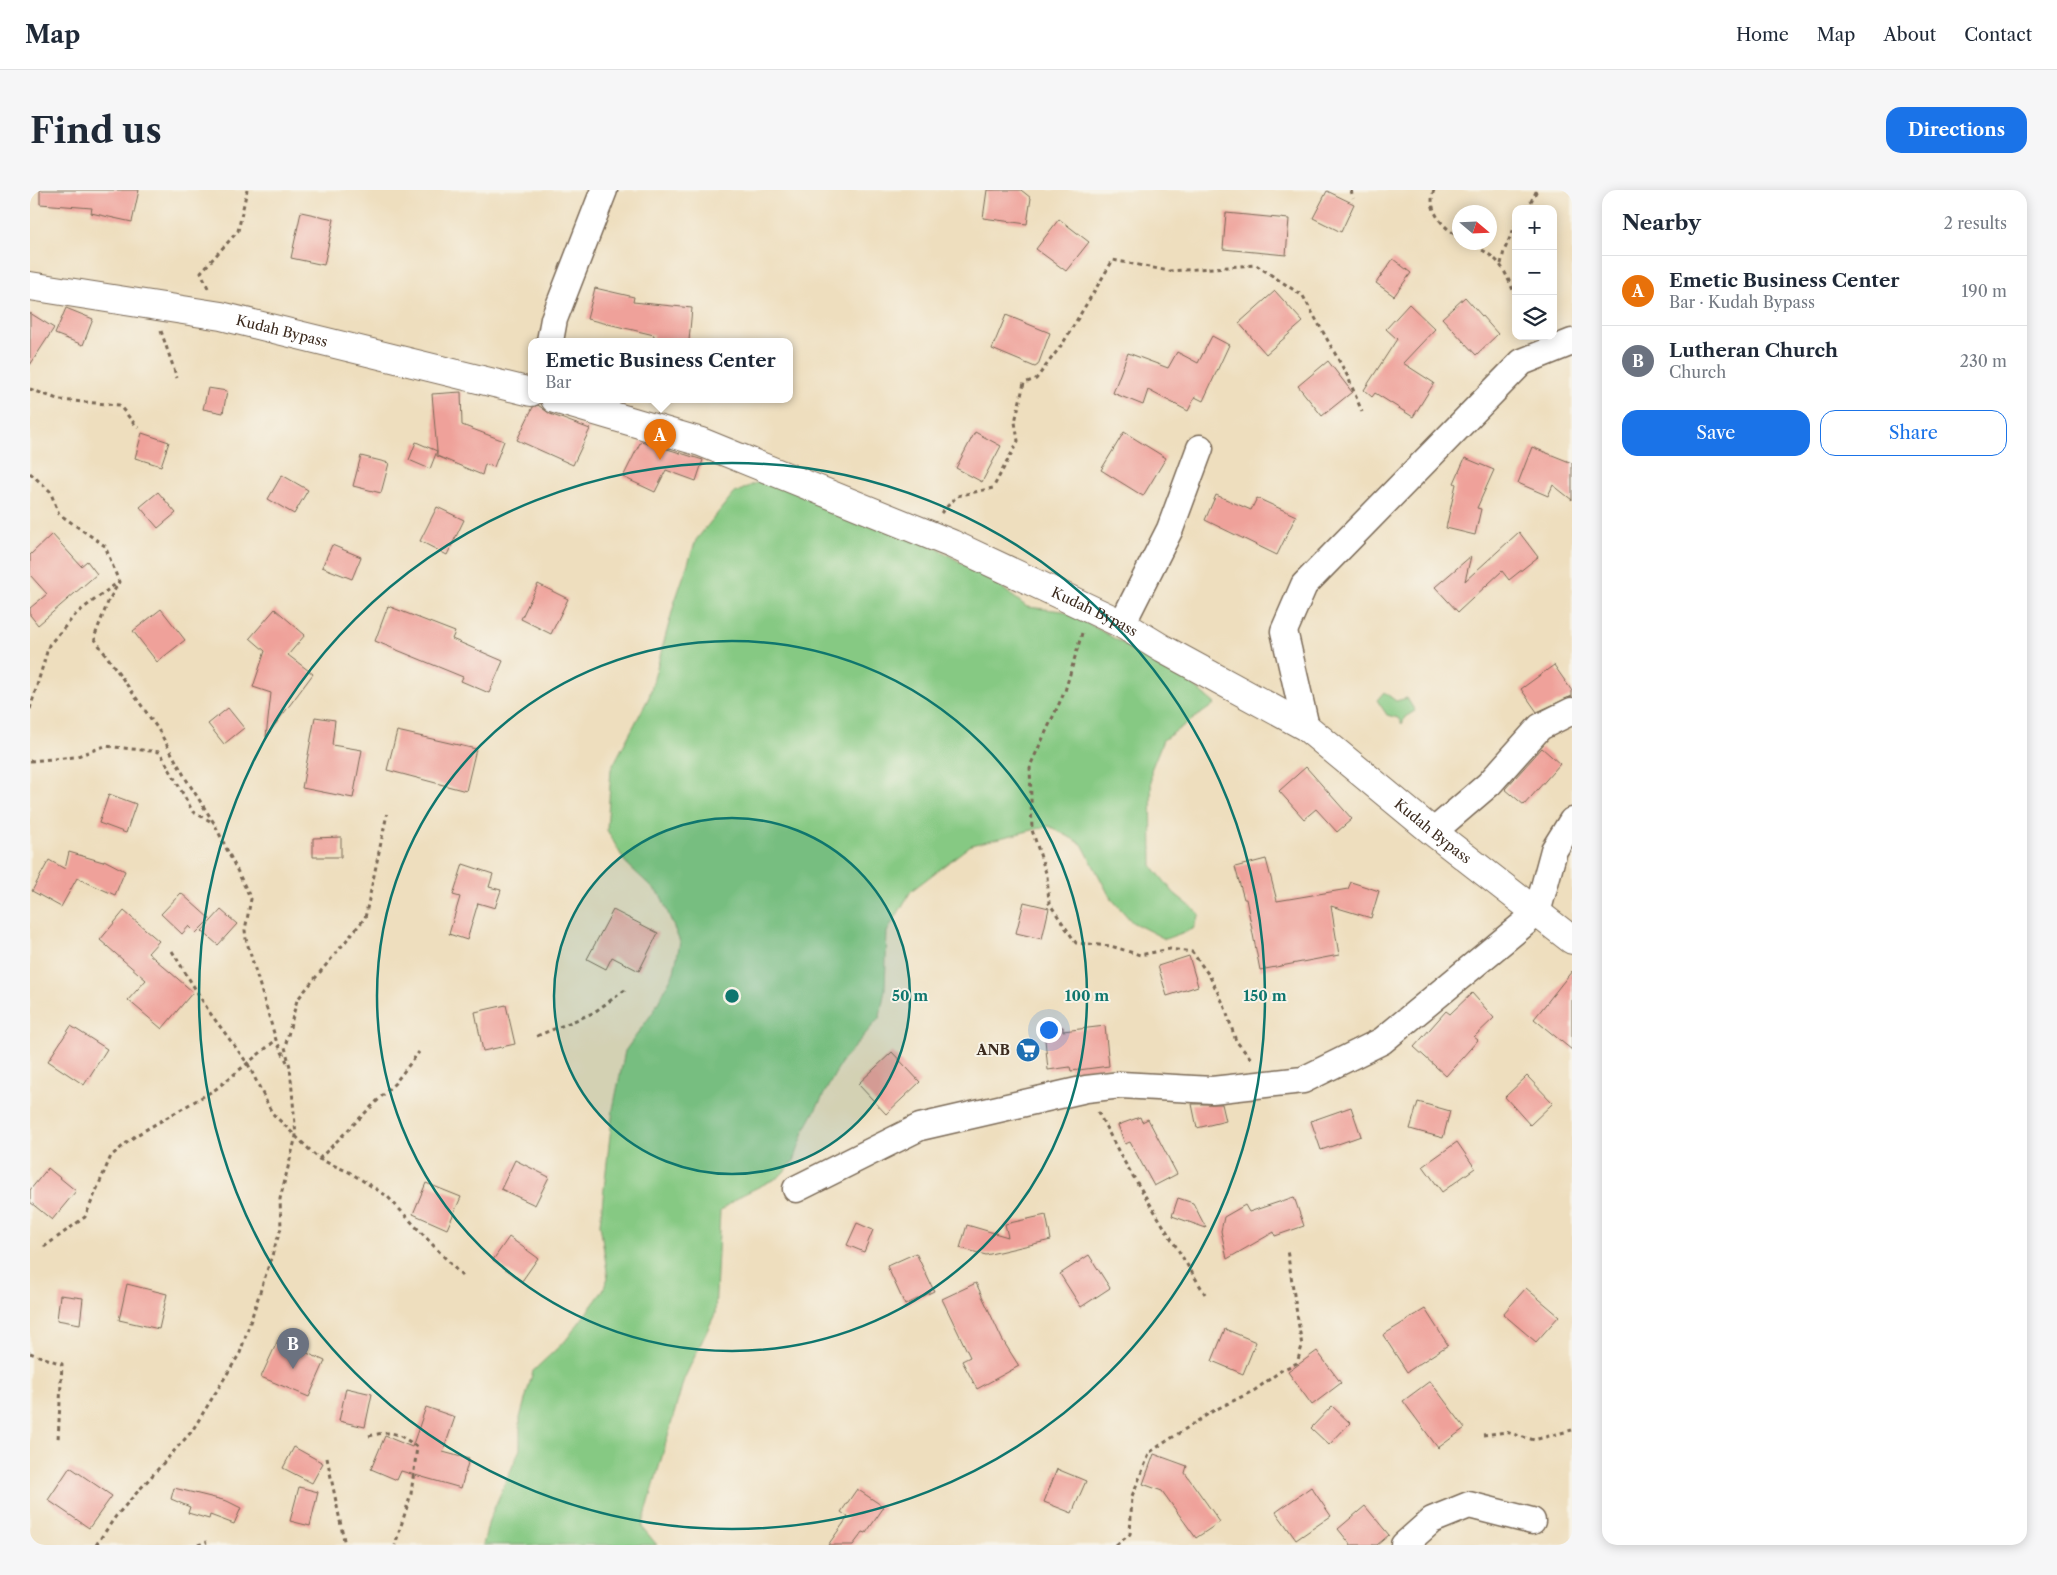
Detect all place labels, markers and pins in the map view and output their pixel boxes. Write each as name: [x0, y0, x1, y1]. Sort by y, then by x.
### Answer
pin: A: [644, 419, 676, 460]
centre of rings: [723, 987, 741, 1005]
supermarket icon: ANB: [1015, 1037, 1041, 1063]
place label: ANB: [976, 1041, 1010, 1059]
pin: B: [277, 1328, 309, 1369]

